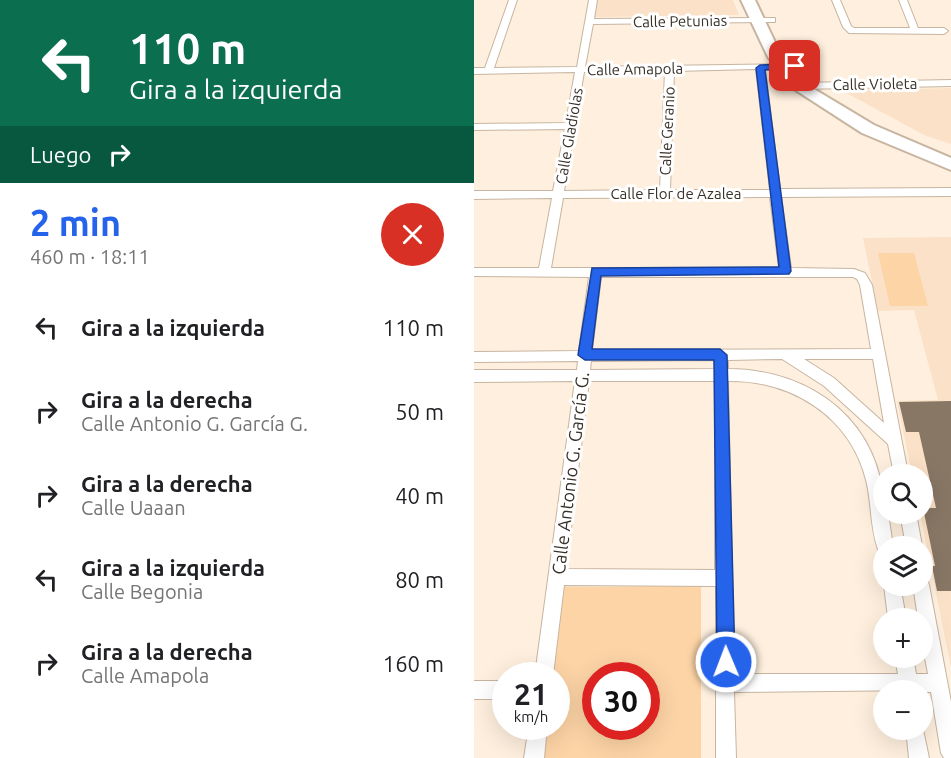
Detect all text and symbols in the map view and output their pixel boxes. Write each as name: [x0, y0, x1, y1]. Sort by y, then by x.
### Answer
street label: Calle Petunias: [633, 12, 727, 30]
icon: left: [30, 24, 108, 102]
text: 110 m: [129, 25, 246, 72]
pin: [769, 40, 820, 91]
icon: arrive: [778, 49, 811, 82]
street label: Calle Amapola: [587, 60, 683, 78]
text: Gira a la izquierda: [129, 74, 342, 104]
street label: Calle Violeta: [832, 75, 918, 93]
street label: Calle Geranio: [656, 86, 678, 176]
street label: Calle Gladiolas: [552, 87, 586, 185]
icon: right: [103, 138, 136, 171]
text: Luego: [30, 142, 91, 167]
street label: Calle Flor de Azalea: [610, 185, 742, 202]
text: 2 min: [30, 202, 121, 243]
button: close: [381, 203, 444, 266]
text: 460 m · 18:11: [30, 245, 150, 268]
icon: left: [30, 311, 63, 344]
text: Gira a la izquierda: [81, 315, 265, 340]
text: 110 m: [383, 315, 444, 340]
street label: Calle Antonio G. García G.: [548, 370, 592, 576]
text: Gira a la derecha: [81, 387, 253, 412]
icon: right: [30, 395, 63, 428]
text: 50 m: [395, 399, 444, 424]
text: Calle Antonio G. García G.: [81, 412, 308, 435]
map controls: [873, 464, 933, 740]
button: search: [873, 464, 933, 524]
text: Gira a la derecha: [81, 471, 253, 496]
icon: right: [30, 479, 63, 512]
text: 40 m: [395, 483, 444, 508]
text: Calle Uaaan: [81, 496, 186, 519]
button: layers: [873, 536, 933, 596]
text: Gira a la izquierda: [81, 555, 265, 580]
icon: left: [30, 563, 63, 596]
text: 80 m: [395, 567, 444, 592]
text: Calle Begonia: [81, 580, 203, 603]
button: +: [873, 608, 933, 668]
position arrow: [694, 630, 758, 694]
text: Gira a la derecha: [81, 639, 253, 664]
icon: right: [30, 647, 63, 680]
text: 160 m: [383, 651, 444, 676]
speed limit sign: 30: [582, 662, 660, 740]
text: Calle Amapola: [81, 664, 209, 687]
text: 21: [514, 677, 548, 711]
button: −: [873, 680, 933, 740]
text: km/h: [514, 708, 548, 725]

